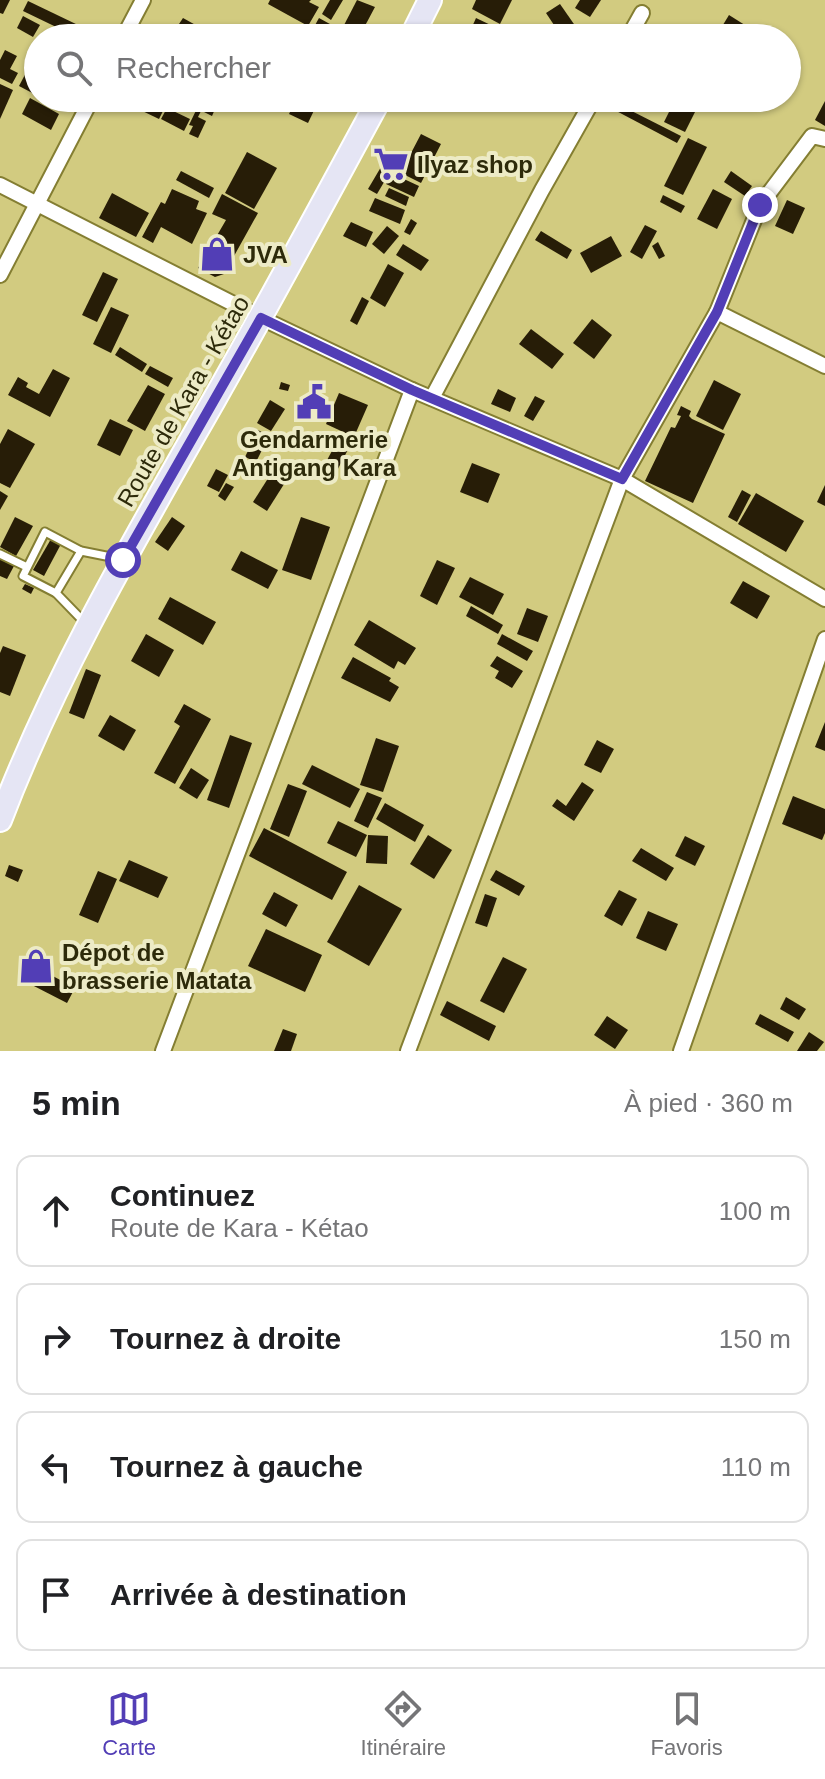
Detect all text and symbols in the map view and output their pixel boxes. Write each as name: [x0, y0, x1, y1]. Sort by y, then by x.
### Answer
search box: [24, 24, 801, 112]
icon: search: [52, 46, 96, 90]
text: Rechercher: [116, 51, 271, 84]
supermarket icon: Ilyaz shop: [372, 145, 410, 183]
place label: Ilyaz shop: [417, 151, 533, 178]
route end: [742, 187, 778, 223]
shop icon: JVA: [198, 235, 236, 273]
place label: JVA: [243, 241, 288, 268]
street label: Route de Kara - Kétao: [112, 291, 254, 511]
public building icon: Gendarmerie Antigang Kara: [295, 383, 333, 421]
place label: Gendarmerie Antigang Kara: [232, 426, 397, 481]
route start: [105, 542, 141, 578]
place label: Dépot de brasserie Matata: [62, 939, 252, 994]
shop icon: Dépot de brasserie Matata: [17, 947, 55, 985]
text: 5 min: [32, 1084, 121, 1122]
text: À pied · 360 m: [624, 1088, 793, 1118]
text: Continuez: [110, 1179, 255, 1212]
icon: ahead: [34, 1189, 78, 1233]
text: 100 m: [719, 1196, 791, 1226]
text: Route de Kara - Kétao: [110, 1213, 369, 1243]
icon: right: [34, 1317, 78, 1361]
text: Tournez à droite: [110, 1322, 341, 1355]
text: 150 m: [719, 1324, 791, 1354]
icon: left: [34, 1445, 78, 1489]
text: Tournez à gauche: [110, 1450, 363, 1483]
text: 110 m: [721, 1452, 791, 1482]
icon: arrive: [34, 1573, 78, 1617]
text: Arrivée à destination: [110, 1578, 407, 1611]
tab: Carte: [102, 1687, 156, 1761]
tab: Itinéraire: [361, 1687, 446, 1761]
tab: Favoris: [651, 1687, 723, 1761]

